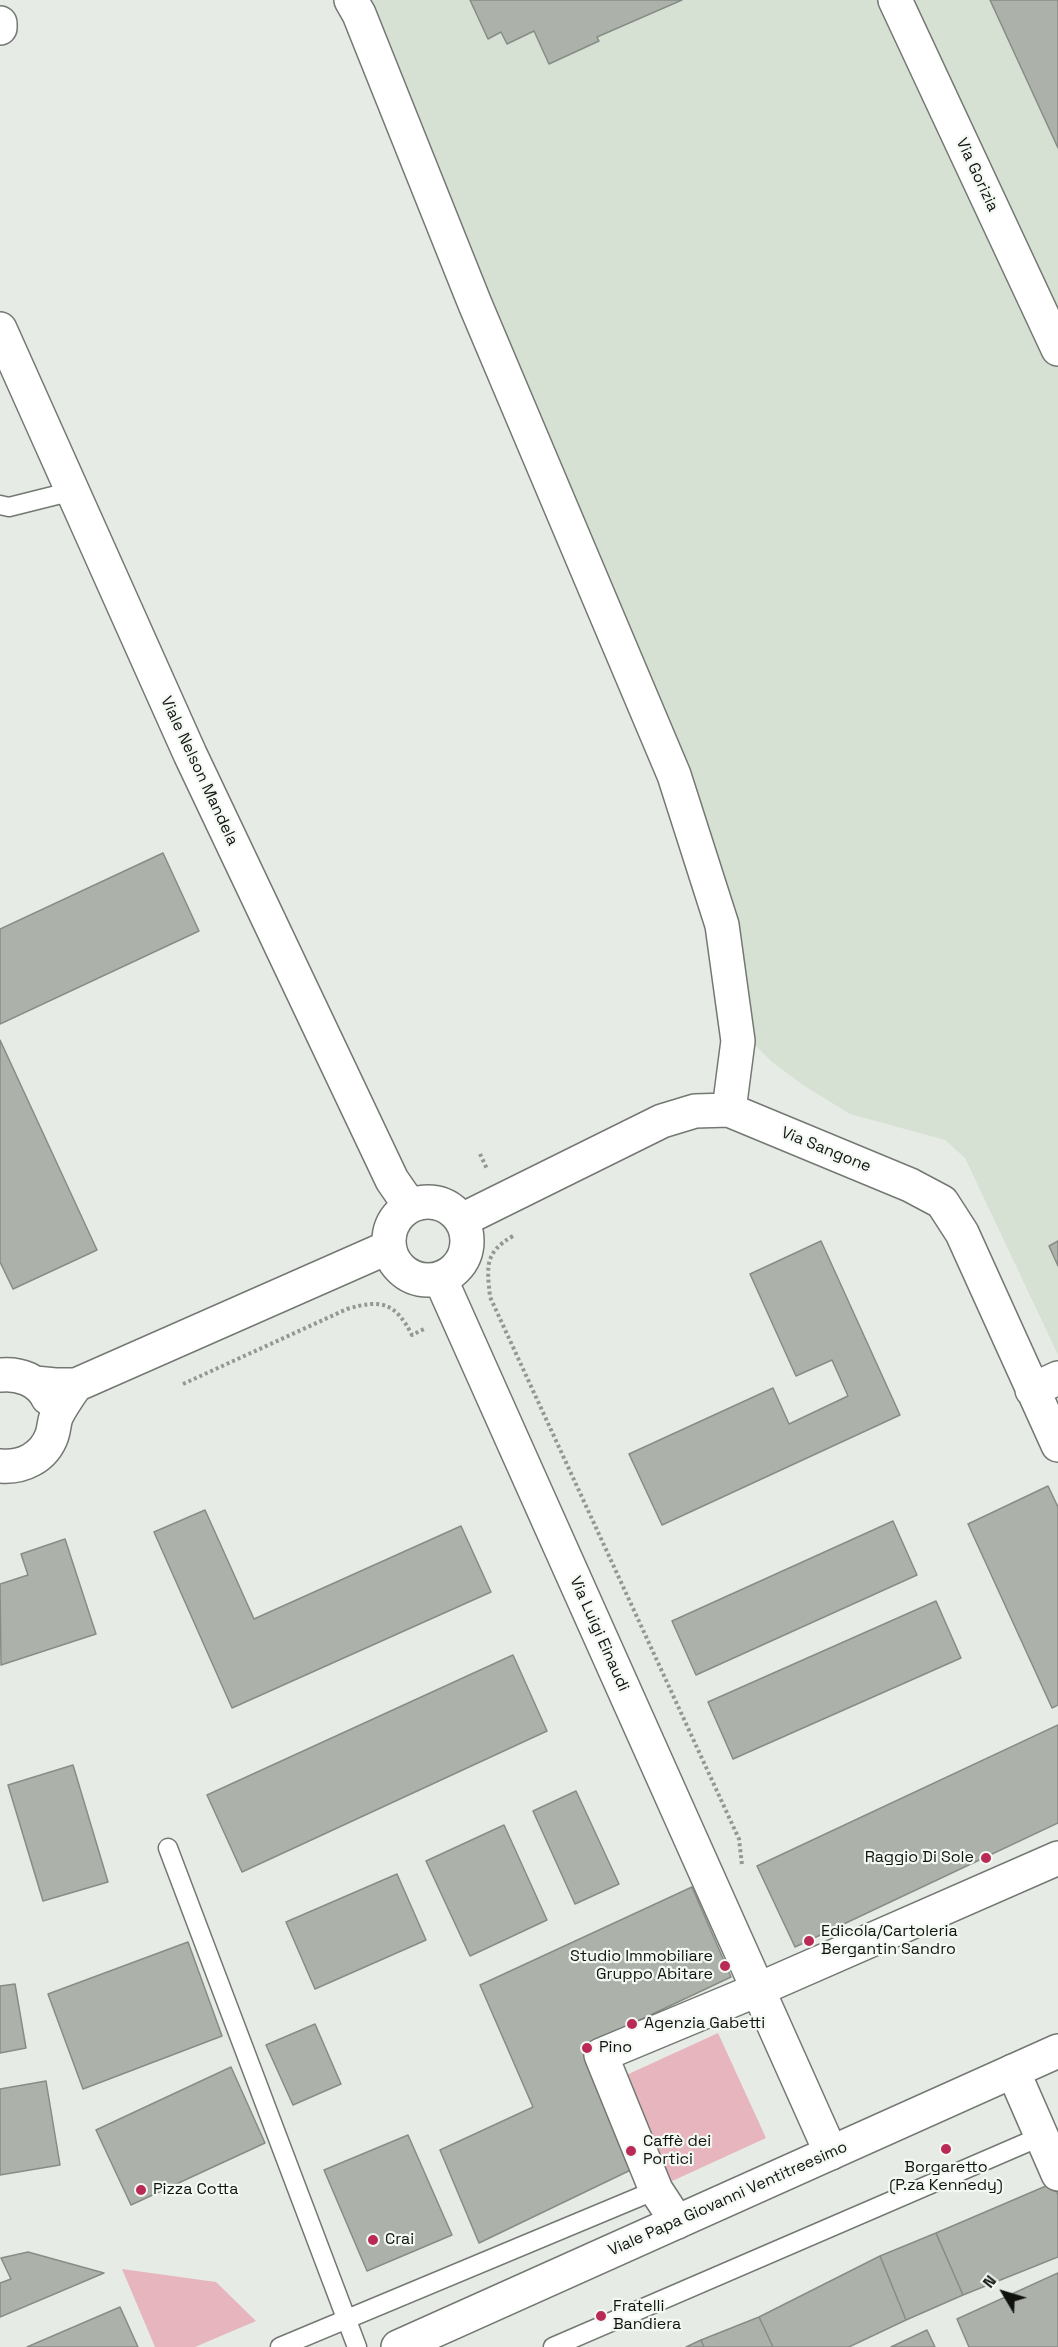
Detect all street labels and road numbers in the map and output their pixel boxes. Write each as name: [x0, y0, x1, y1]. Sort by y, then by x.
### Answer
street label: Via Gorizia: [952, 135, 1002, 215]
street label: Viale Nelson Mandela: [156, 693, 242, 849]
street label: Via Sangone: [778, 1123, 874, 1177]
street label: Via Luigi Einaudi: [565, 1574, 633, 1694]
street label: Viale Papa Giovanni Ventitreesimo: [605, 2137, 851, 2261]

